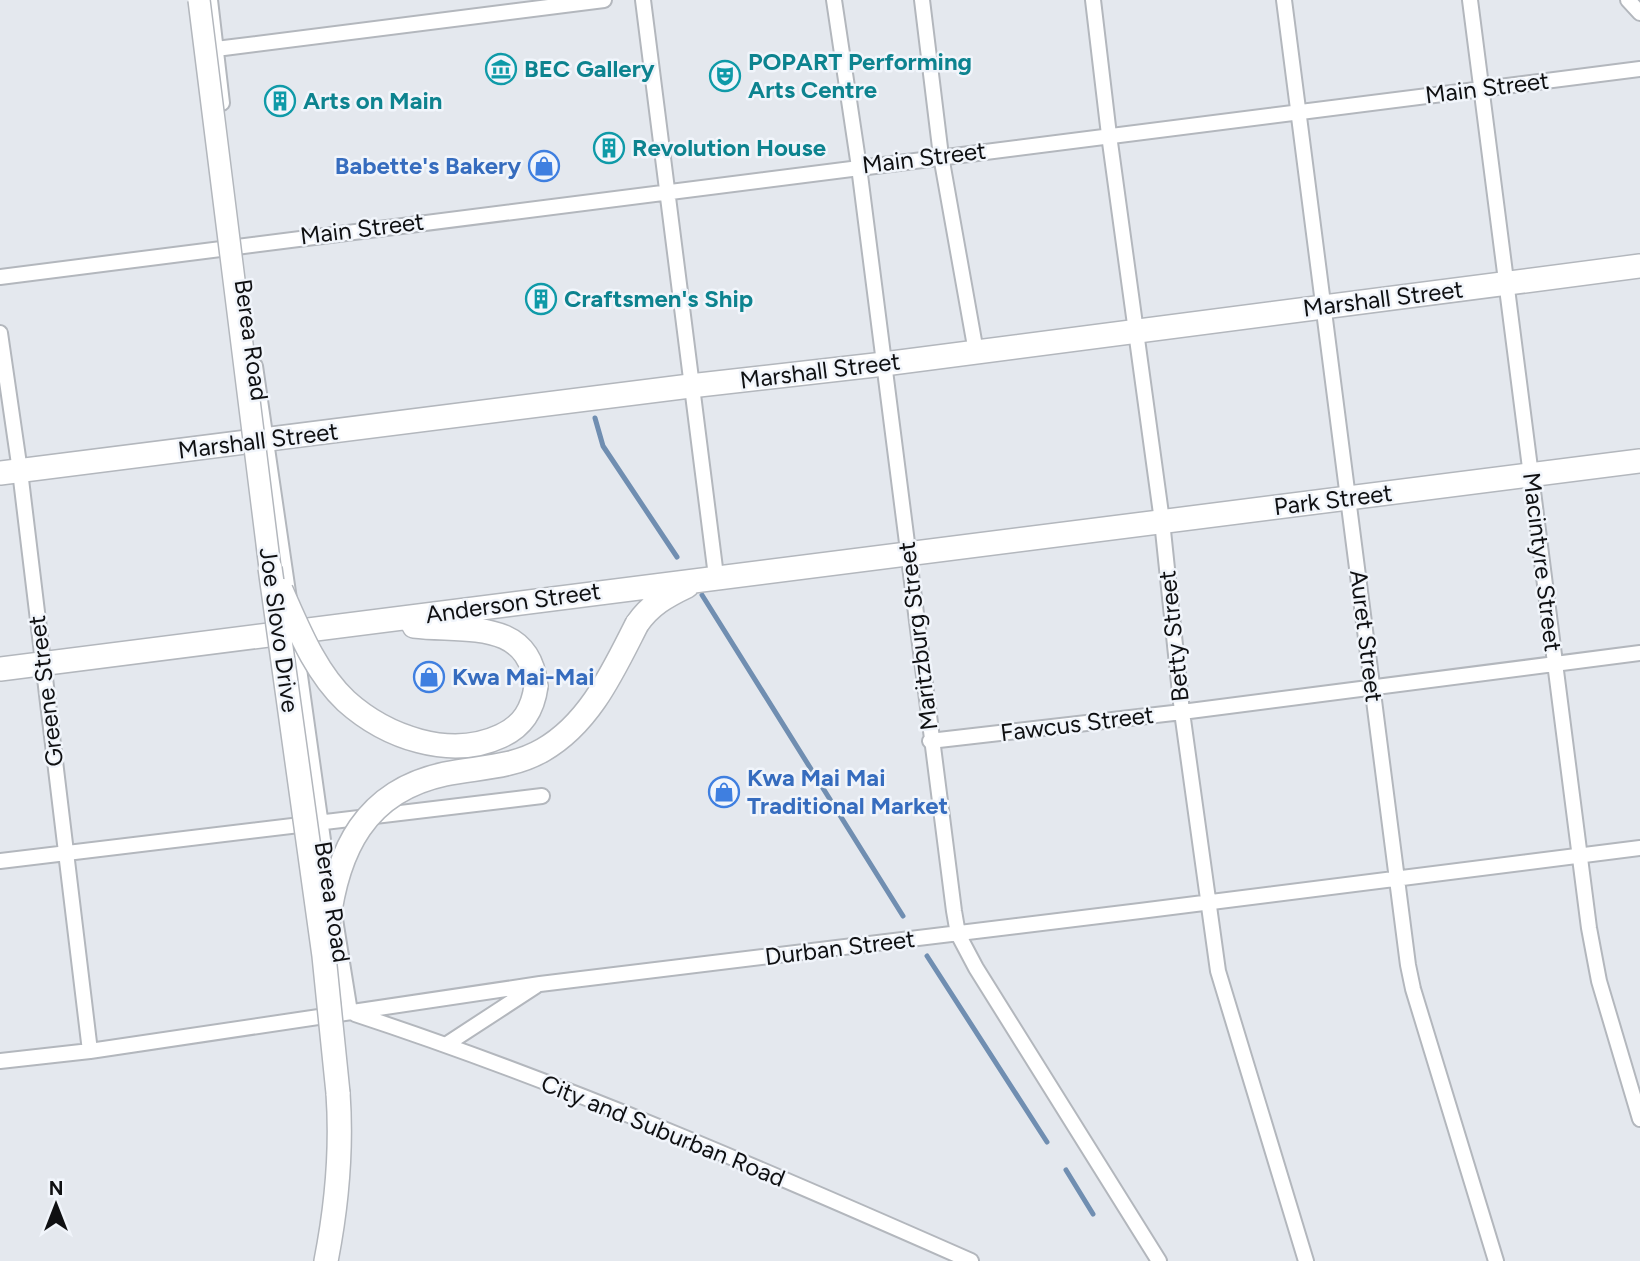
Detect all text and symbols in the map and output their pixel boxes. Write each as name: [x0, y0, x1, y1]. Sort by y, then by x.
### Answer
place label: POPART Performing Arts Centre: [748, 47, 972, 104]
museum icon: BEC Gallery: [484, 52, 518, 86]
place label: BEC Gallery: [524, 54, 655, 83]
theatre icon: POPART Performing Arts Centre: [708, 59, 742, 93]
street label: Main Street: [1423, 66, 1551, 109]
building icon: Arts on Main: [263, 84, 297, 118]
place label: Arts on Main: [303, 86, 442, 115]
building icon: Revolution House: [592, 131, 626, 165]
place label: Revolution House: [632, 133, 826, 162]
street label: Main Street: [860, 136, 988, 179]
shop icon: Babette's Bakery: [527, 149, 561, 183]
place label: Babette's Bakery: [335, 151, 521, 180]
street label: Main Street: [298, 207, 426, 250]
street label: Marshall Street: [1301, 274, 1465, 323]
street label: Berea Road: [229, 277, 274, 403]
building icon: Craftsmen's Ship: [524, 282, 558, 316]
place label: Craftsmen's Ship: [564, 284, 753, 313]
street label: Marshall Street: [738, 346, 902, 395]
street label: Marshall Street: [176, 416, 340, 465]
street label: Macintyre Street: [1517, 471, 1568, 653]
street label: Park Street: [1272, 478, 1394, 521]
street label: Maritzburg Street: [892, 540, 943, 732]
street label: Joe Slovo Drive: [254, 545, 305, 714]
street label: Auret Street: [1344, 568, 1389, 704]
street label: Betty Street: [1152, 569, 1195, 703]
street label: Anderson Street: [423, 576, 602, 629]
street label: Greene Street: [22, 614, 69, 768]
shop icon: Kwa Mai-Mai: [412, 660, 446, 694]
place label: Kwa Mai-Mai: [452, 662, 595, 691]
street label: Fawcus Street: [999, 700, 1155, 747]
place label: Kwa Mai Mai Traditional Market: [747, 763, 948, 820]
shop icon: Kwa Mai Mai Traditional Market: [707, 775, 741, 809]
street label: Berea Road: [309, 839, 356, 965]
street label: Durban Street: [763, 924, 917, 971]
street label: City and Suburban Road: [537, 1068, 789, 1193]
north arrow: [21, 1170, 91, 1240]
text: N: [49, 1177, 63, 1200]

